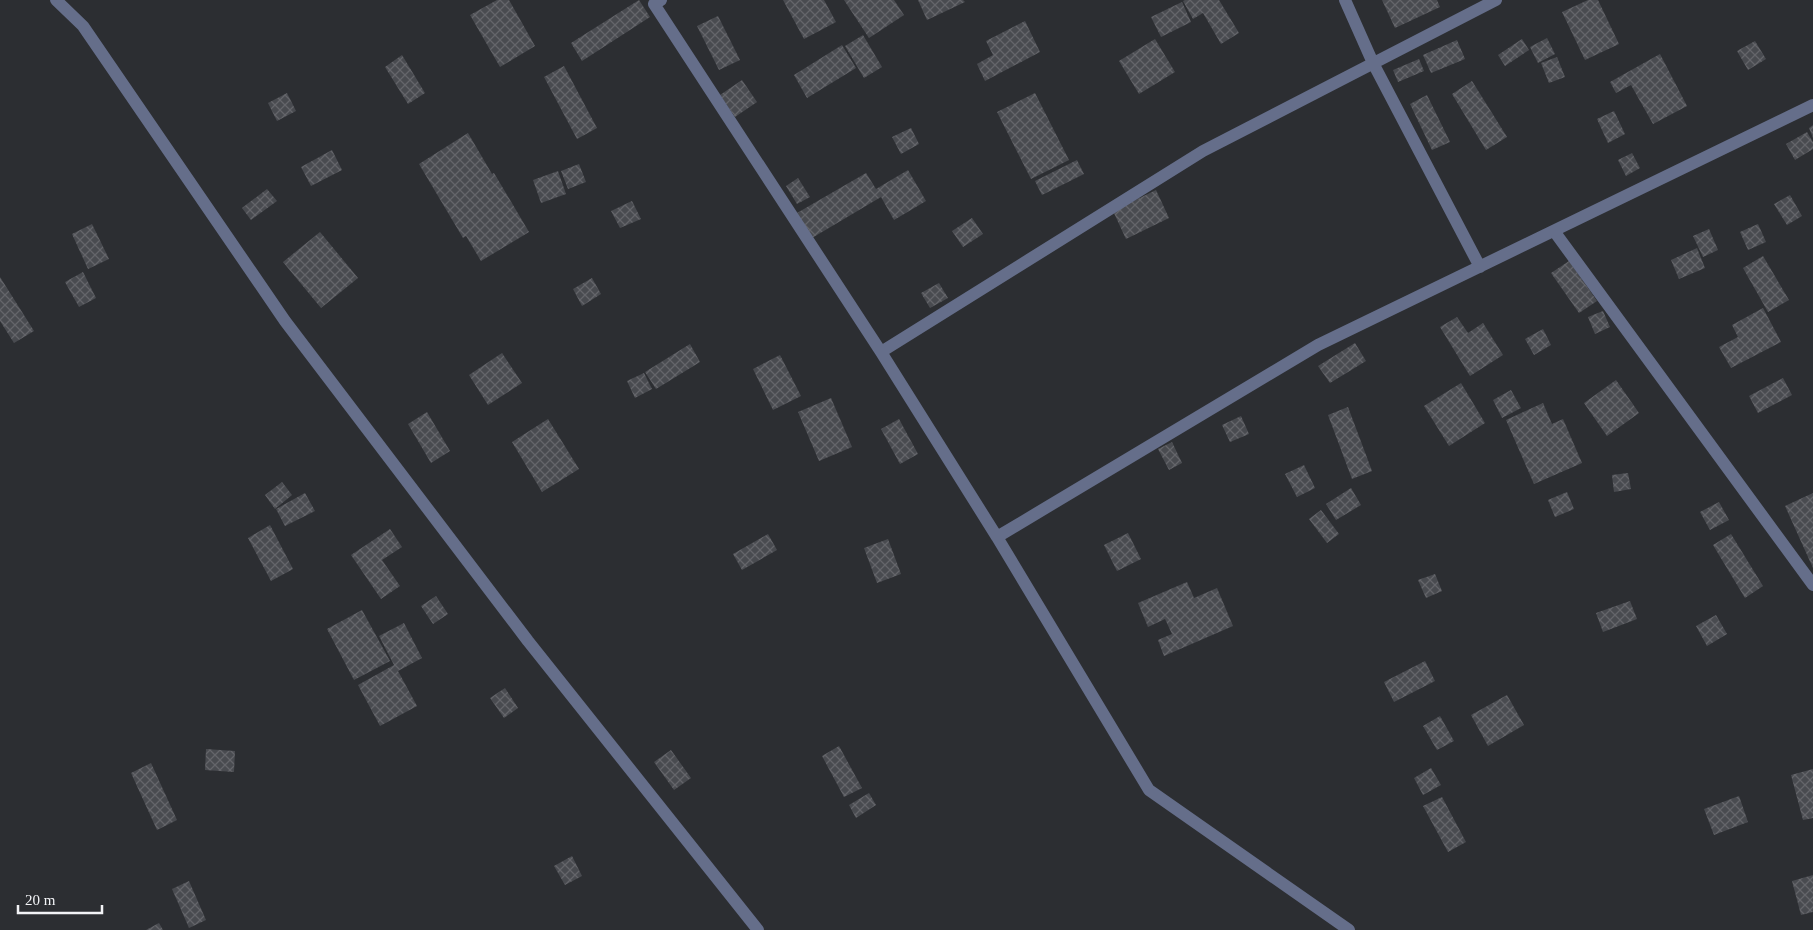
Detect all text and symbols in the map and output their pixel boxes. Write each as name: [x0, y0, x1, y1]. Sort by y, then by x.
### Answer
scale bar: [18, 882, 101, 914]
text: 20 m: [25, 892, 56, 908]

